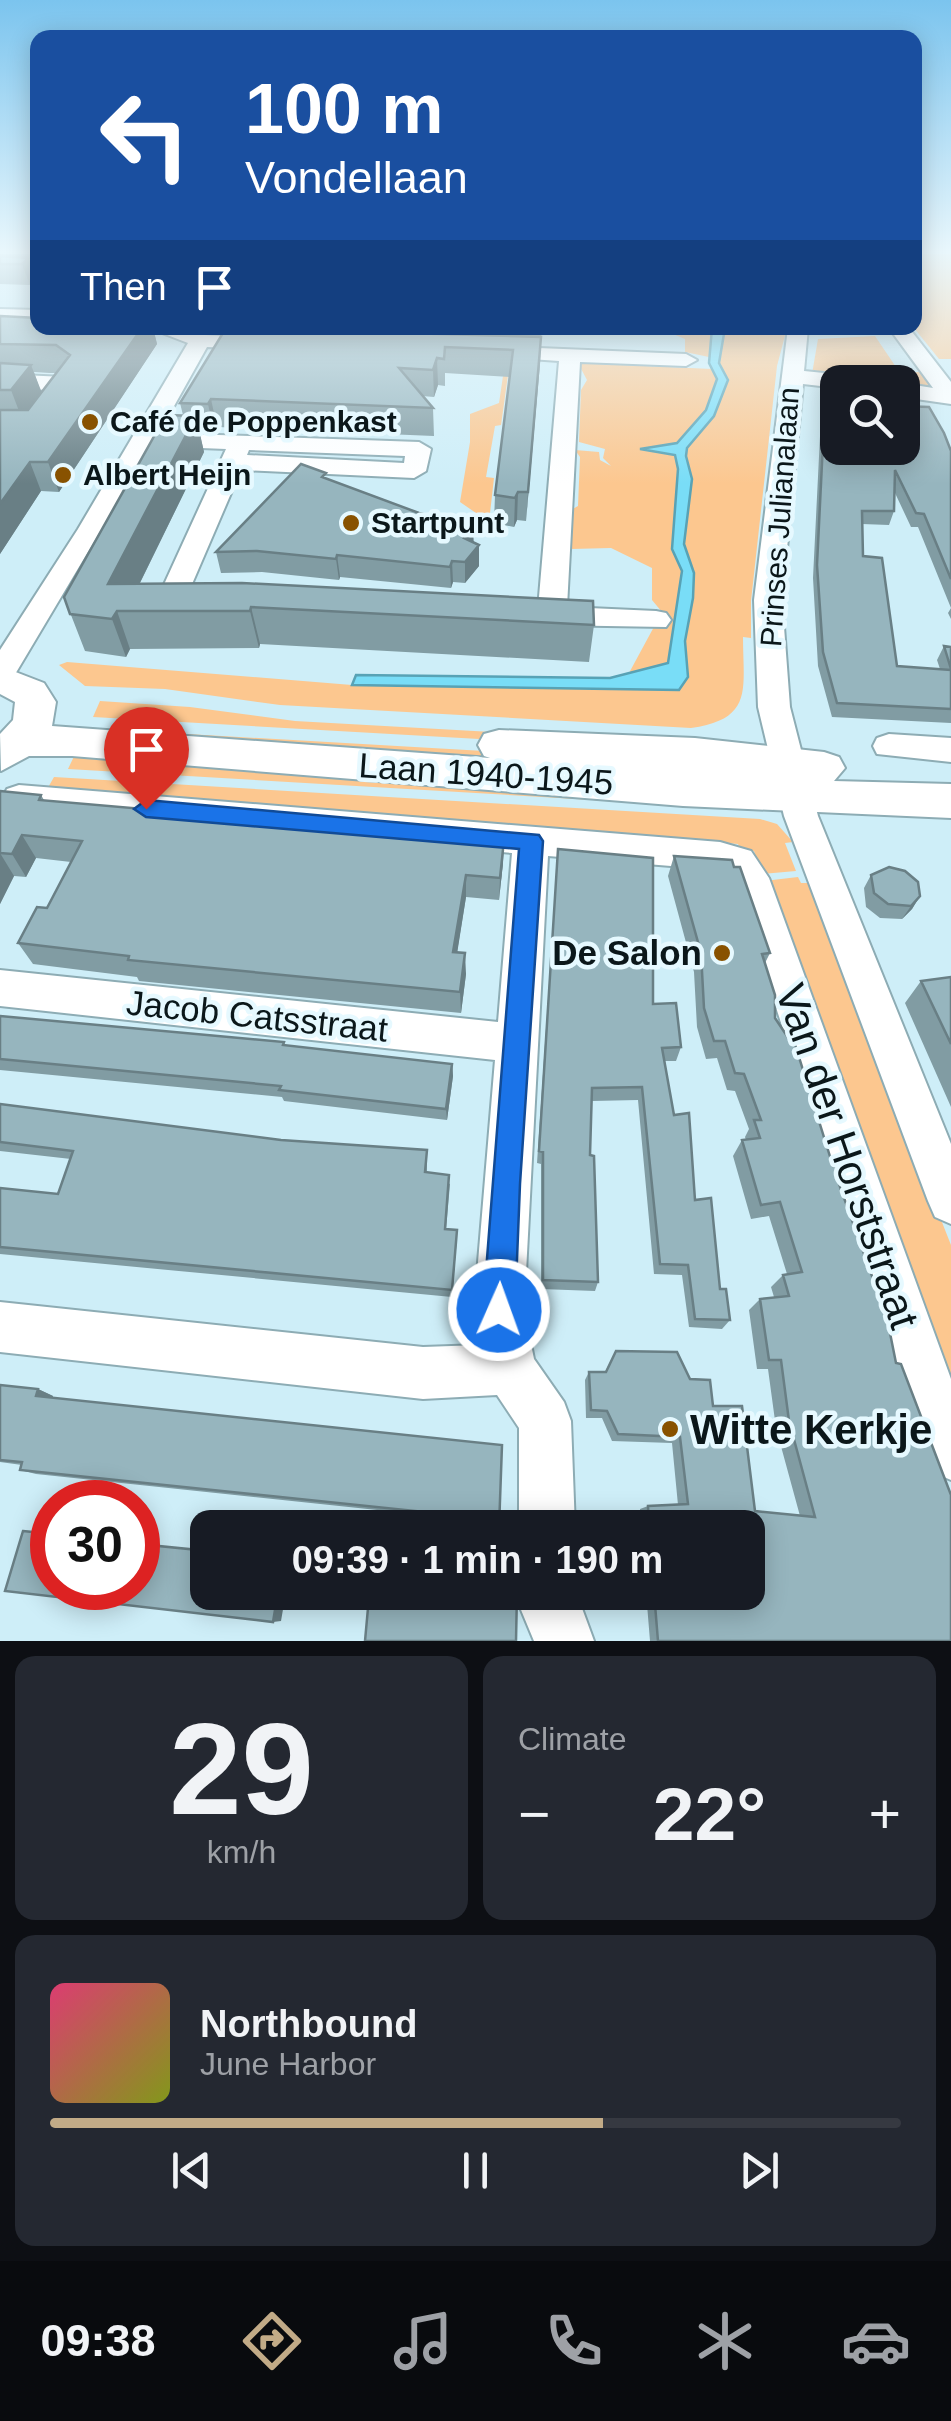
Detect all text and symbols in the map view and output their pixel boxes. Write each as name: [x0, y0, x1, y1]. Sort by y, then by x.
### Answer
icon: left: [80, 70, 210, 200]
text: 100 m: [245, 70, 443, 148]
text: Vondellaan: [245, 152, 468, 203]
icon: arrive: [187, 260, 242, 315]
text: Then: [80, 266, 167, 308]
map controls: [820, 365, 920, 465]
button: search: [820, 365, 920, 465]
street label: Prinses Julianalaan: [754, 386, 805, 648]
place label: Café de Poppenkast: [110, 405, 397, 438]
marker: Café de Poppenkast: [79, 411, 101, 433]
place label: Albert Heijn: [83, 458, 251, 491]
marker: Albert Heijn: [52, 464, 74, 486]
place label: Startpunt: [371, 506, 504, 539]
marker: Startpunt: [340, 512, 362, 534]
pin: [104, 707, 189, 810]
icon: arrive: [119, 722, 174, 777]
street label: Laan 1940-1945: [358, 745, 615, 802]
place label: De Salon: [552, 933, 702, 972]
marker: De Salon: [711, 942, 733, 964]
street label: Van der Horststraat: [767, 978, 929, 1335]
street label: Jacob Catsstraat: [124, 982, 390, 1049]
position arrow: [447, 1258, 551, 1362]
place label: Witte Kerkje: [690, 1406, 932, 1453]
marker: Witte Kerkje: [659, 1418, 681, 1440]
speed limit sign: 30: [30, 1480, 160, 1610]
text: 09:39 · 1 min · 190 m: [292, 1539, 663, 1581]
text: 29: [169, 1696, 314, 1842]
text: Climate: [518, 1721, 626, 1757]
text: 22°: [653, 1772, 766, 1856]
text: −: [518, 1783, 550, 1845]
text: +: [869, 1783, 901, 1845]
text: km/h: [207, 1834, 276, 1870]
text: Northbound: [200, 2003, 417, 2045]
text: June Harbor: [200, 2046, 376, 2082]
icon: previous: [164, 2143, 219, 2198]
icon: pause: [448, 2143, 503, 2198]
icon: next: [732, 2143, 787, 2198]
icon: directions: [237, 2306, 307, 2376]
icon: music: [388, 2306, 458, 2376]
icon: phone: [539, 2306, 609, 2376]
icon: climate: [690, 2306, 760, 2376]
icon: car: [841, 2306, 911, 2376]
text: 09:38: [40, 2315, 156, 2366]

